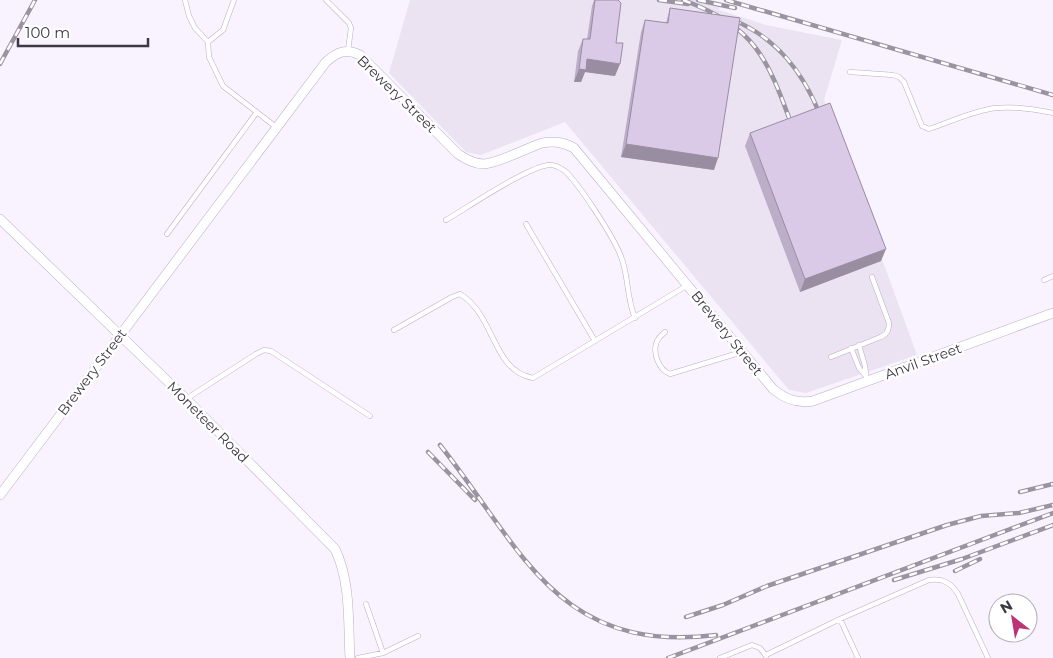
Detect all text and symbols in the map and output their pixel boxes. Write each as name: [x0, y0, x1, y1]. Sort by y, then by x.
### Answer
scale bar: [18, 15, 148, 47]
text: 100 m: [25, 23, 70, 42]
street label: Brewery Street: [353, 51, 441, 137]
street label: Brewery Street: [687, 287, 767, 379]
street label: Brewery Street: [54, 325, 131, 419]
street label: Anvil Street: [882, 339, 964, 383]
street label: Moneteer Road: [163, 377, 253, 467]
north arrow: [988, 593, 1038, 643]
text: N: [997, 596, 1016, 617]

